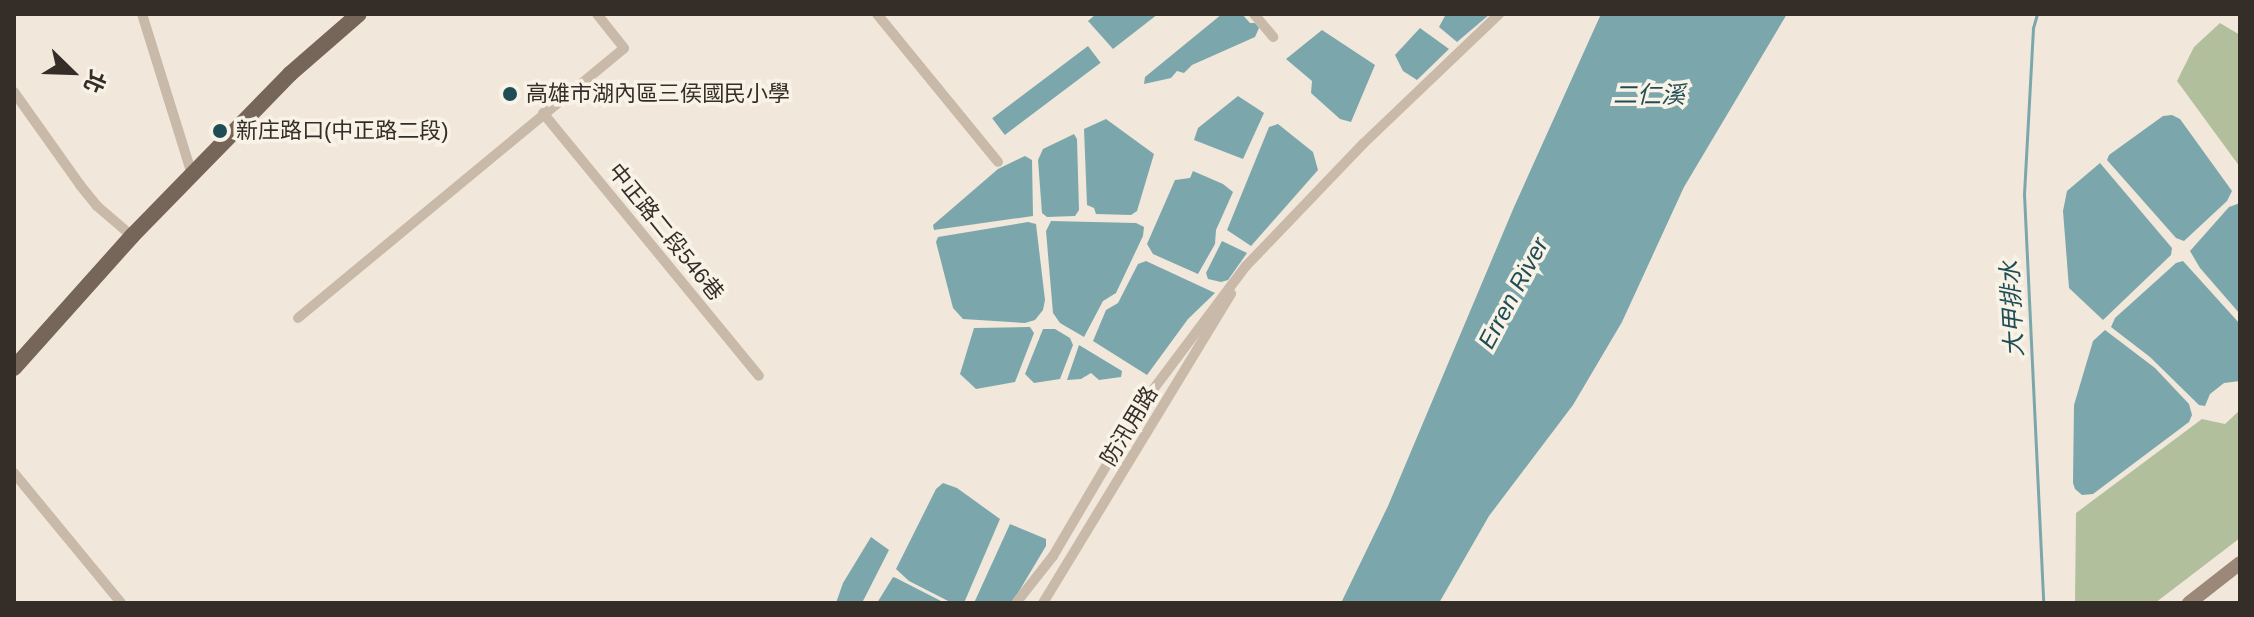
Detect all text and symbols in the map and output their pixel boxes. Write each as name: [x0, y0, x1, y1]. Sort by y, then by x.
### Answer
north arrow: [32, 32, 112, 112]
text: 北: [79, 67, 110, 97]
place label: 高雄市湖內區三侯國民小學: [526, 81, 790, 107]
water label: 二仁溪: [1613, 81, 1685, 109]
marker: 高雄市湖內區三侯國民小學: [501, 85, 519, 103]
place label: 新庄路口(中正路二段): [236, 118, 449, 144]
marker: 新庄路口(中正路二段): [211, 122, 229, 140]
street label: 中正路二段546巷: [603, 158, 729, 306]
water label: Erren River: [1472, 233, 1554, 353]
water label: 大甲排水: [1995, 260, 2029, 358]
street label: 防汛用路: [1095, 381, 1163, 471]

